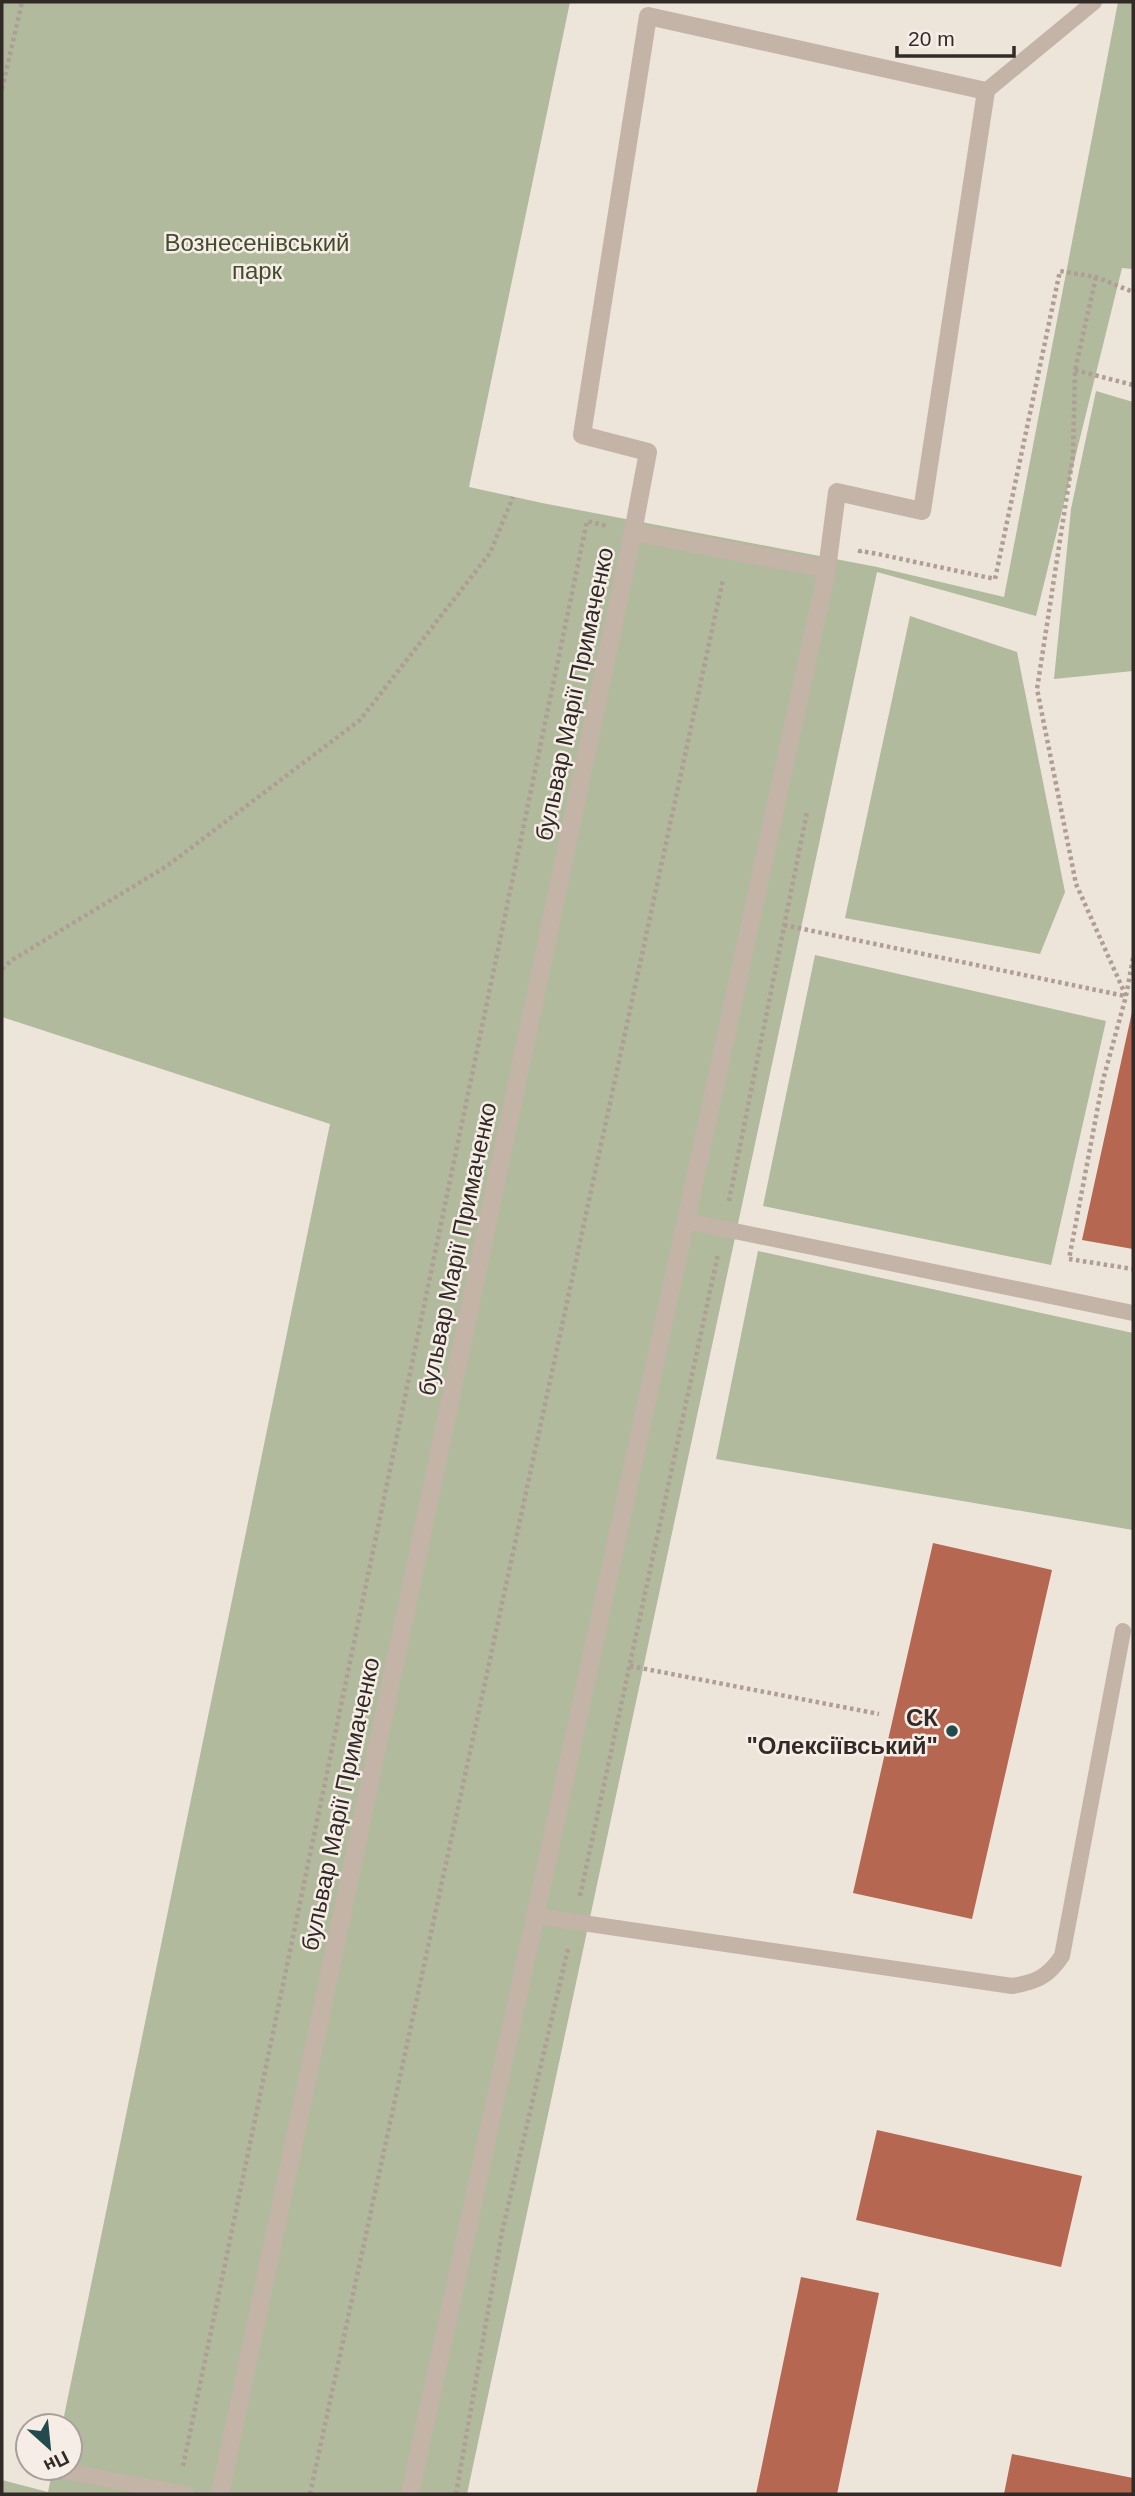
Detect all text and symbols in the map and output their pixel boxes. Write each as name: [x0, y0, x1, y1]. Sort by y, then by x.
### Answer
scale bar: [897, 14, 1014, 58]
text: 20 m: [908, 27, 955, 50]
park label: Вознесенівський парк: [165, 229, 349, 284]
street label: бульвар Марії Примаченко: [530, 545, 618, 843]
street label: бульвар Марії Примаченко: [413, 1100, 501, 1398]
street label: бульвар Марії Примаченко: [296, 1655, 384, 1953]
place label: СК "Олексіївський": [746, 1704, 938, 1759]
marker: СК "Олексіївський": [944, 1723, 960, 1739]
north arrow: [14, 2412, 84, 2482]
text: Пн: [41, 2447, 72, 2477]

